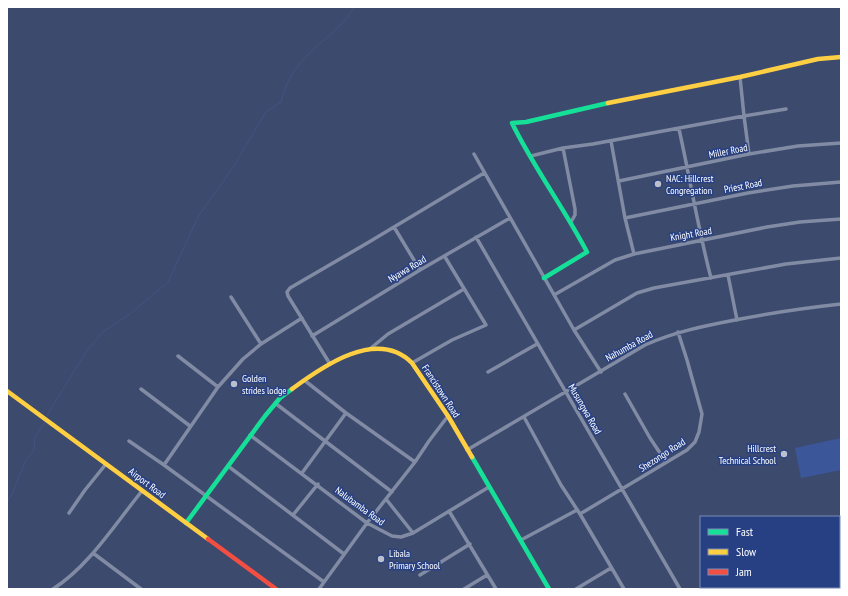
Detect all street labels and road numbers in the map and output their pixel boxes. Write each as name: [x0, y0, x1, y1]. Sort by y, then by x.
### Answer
street label: Miller Road: [707, 141, 749, 161]
street label: Priest Road: [723, 176, 763, 196]
street label: Knight Road: [669, 224, 713, 244]
street label: Nyawa Road: [386, 253, 428, 285]
street label: Nahumba Road: [603, 328, 655, 364]
street label: Francistown Road: [419, 362, 463, 420]
street label: Musungwa Road: [565, 381, 605, 437]
street label: Shezongo Road: [636, 435, 688, 475]
street label: Airport Road: [126, 465, 168, 501]
street label: Nalubamba Road: [333, 484, 387, 528]

